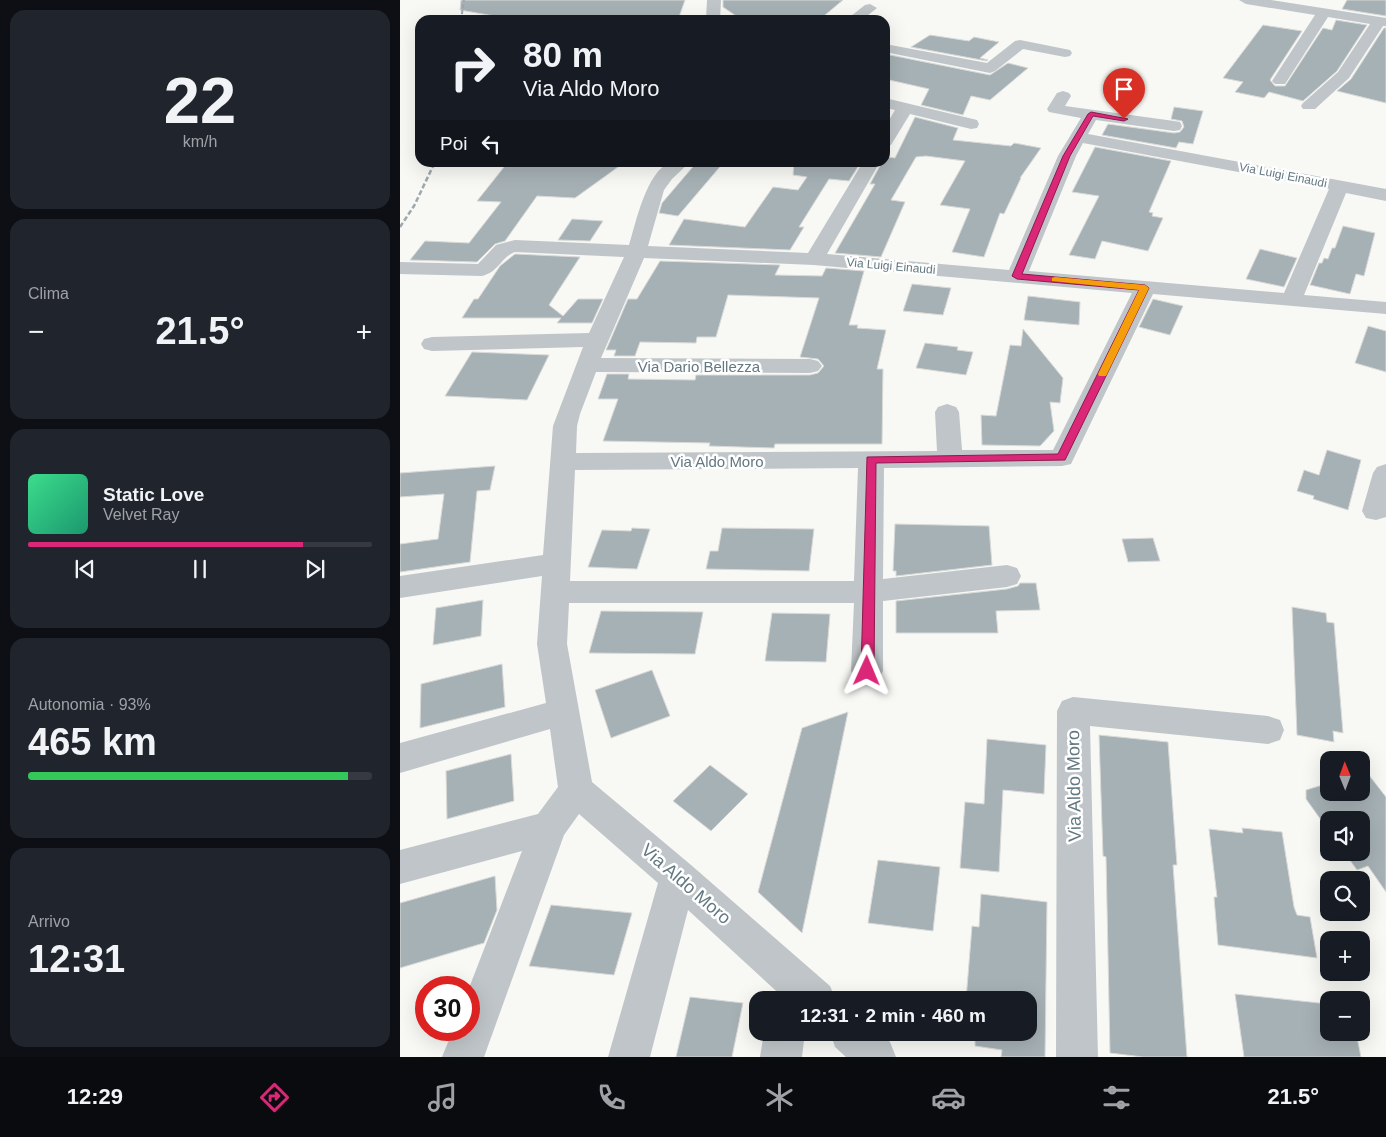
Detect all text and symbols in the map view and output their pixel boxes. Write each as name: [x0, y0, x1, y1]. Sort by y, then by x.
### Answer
icon: right: [440, 35, 505, 100]
text: 80 m: [523, 35, 603, 74]
text: 22: [164, 64, 236, 137]
pin: [1103, 68, 1145, 119]
icon: arrive: [1110, 75, 1138, 103]
text: Via Aldo Moro: [523, 76, 660, 101]
icon: left: [477, 130, 505, 158]
text: km/h: [183, 133, 217, 150]
text: Poi: [440, 133, 467, 154]
street label: Via Luigi Einaudi: [1238, 160, 1328, 190]
street label: Via Luigi Einaudi: [846, 255, 936, 277]
text: Clima: [28, 285, 69, 302]
text: 21.5°: [155, 310, 245, 352]
text: −: [28, 316, 44, 347]
text: +: [356, 316, 372, 347]
street label: Via Dario Bellezza: [638, 358, 761, 375]
street label: Via Aldo Moro: [670, 453, 764, 470]
text: Static Love: [103, 484, 204, 505]
text: Velvet Ray: [103, 506, 179, 523]
icon: previous: [71, 555, 99, 583]
icon: pause: [186, 555, 214, 583]
icon: next: [301, 555, 329, 583]
position arrow: [840, 644, 892, 696]
text: Autonomia · 93%: [28, 696, 151, 713]
text: 465 km: [28, 721, 157, 763]
street label: Via Aldo Moro: [1063, 730, 1085, 842]
north arrow: [1320, 751, 1370, 801]
map controls: [1320, 751, 1370, 1041]
button: sound: [1320, 811, 1370, 861]
street label: Via Aldo Moro: [637, 840, 735, 928]
button: search: [1320, 871, 1370, 921]
text: Arrivo: [28, 913, 70, 930]
button: +: [1320, 931, 1370, 981]
text: 12:31: [28, 938, 125, 980]
speed limit sign: 30: [415, 976, 480, 1041]
button: −: [1320, 991, 1370, 1041]
text: 12:31 · 2 min · 460 m: [800, 1005, 986, 1026]
icon: directions: [257, 1080, 292, 1115]
icon: music: [425, 1080, 460, 1115]
icon: phone: [594, 1080, 629, 1115]
icon: climate: [762, 1080, 797, 1115]
icon: car: [931, 1080, 966, 1115]
icon: filters: [1099, 1080, 1134, 1115]
text: 12:29: [67, 1084, 123, 1109]
text: 21.5°: [1268, 1084, 1319, 1109]

